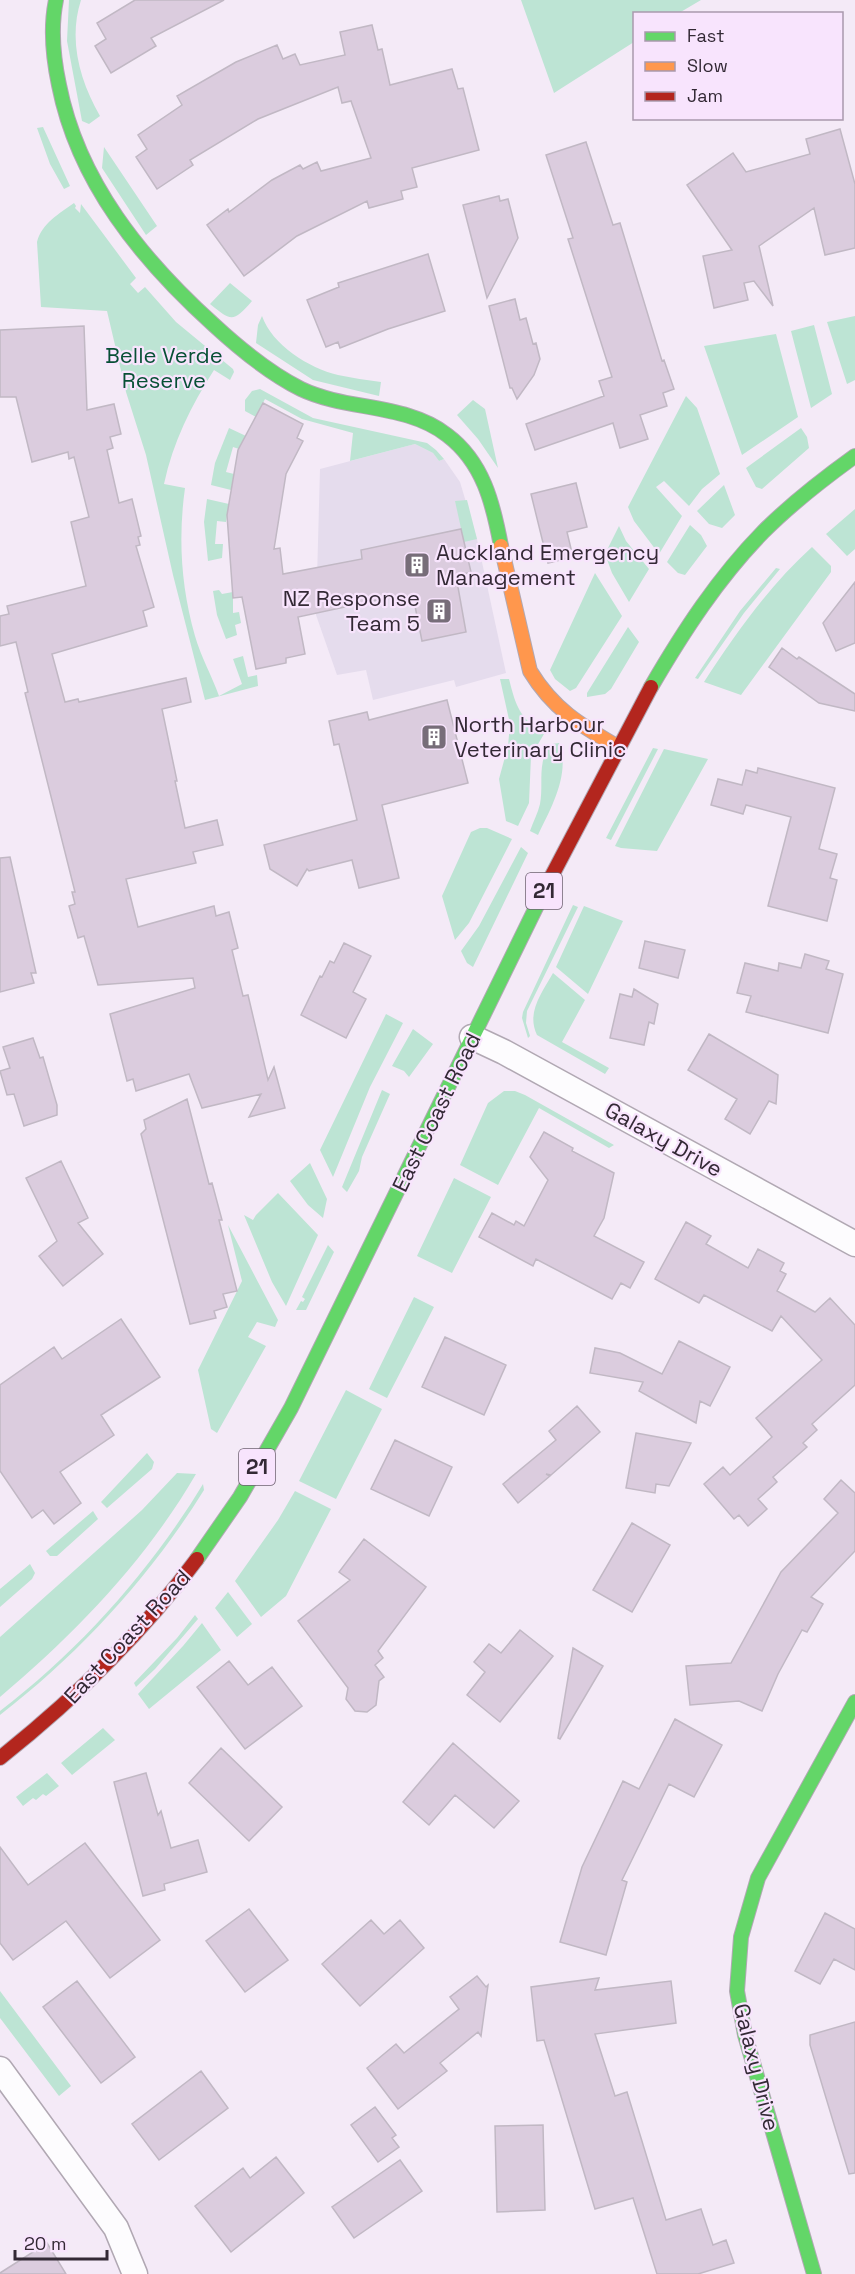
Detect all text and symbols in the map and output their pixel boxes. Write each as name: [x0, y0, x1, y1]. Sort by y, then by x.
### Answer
legend: [633, 12, 843, 120]
text: Fast: [687, 24, 724, 47]
text: Slow: [687, 54, 728, 77]
text: Jam: [687, 84, 723, 107]
park label: Belle Verde Reserve: [105, 341, 223, 394]
place label: Auckland Emergency Management: [436, 538, 659, 591]
building icon: Auckland Emergency Management: [402, 550, 432, 580]
place label: NZ Response Team 5: [283, 584, 420, 637]
building icon: NZ Response Team 5: [424, 596, 454, 626]
place label: North Harbour Veterinary Clinic: [454, 710, 626, 763]
building icon: North Harbour Veterinary Clinic: [419, 722, 449, 752]
road number: 21: [526, 873, 562, 909]
street label: East Coast Road: [385, 1028, 487, 1196]
street label: Galaxy Drive: [600, 1095, 728, 1183]
road number: 21: [239, 1449, 275, 1485]
street label: East Coast Road: [58, 1563, 196, 1709]
street label: Galaxy Drive: [728, 2001, 786, 2133]
scale bar: [15, 2223, 106, 2261]
text: 20 m: [24, 2232, 67, 2255]

